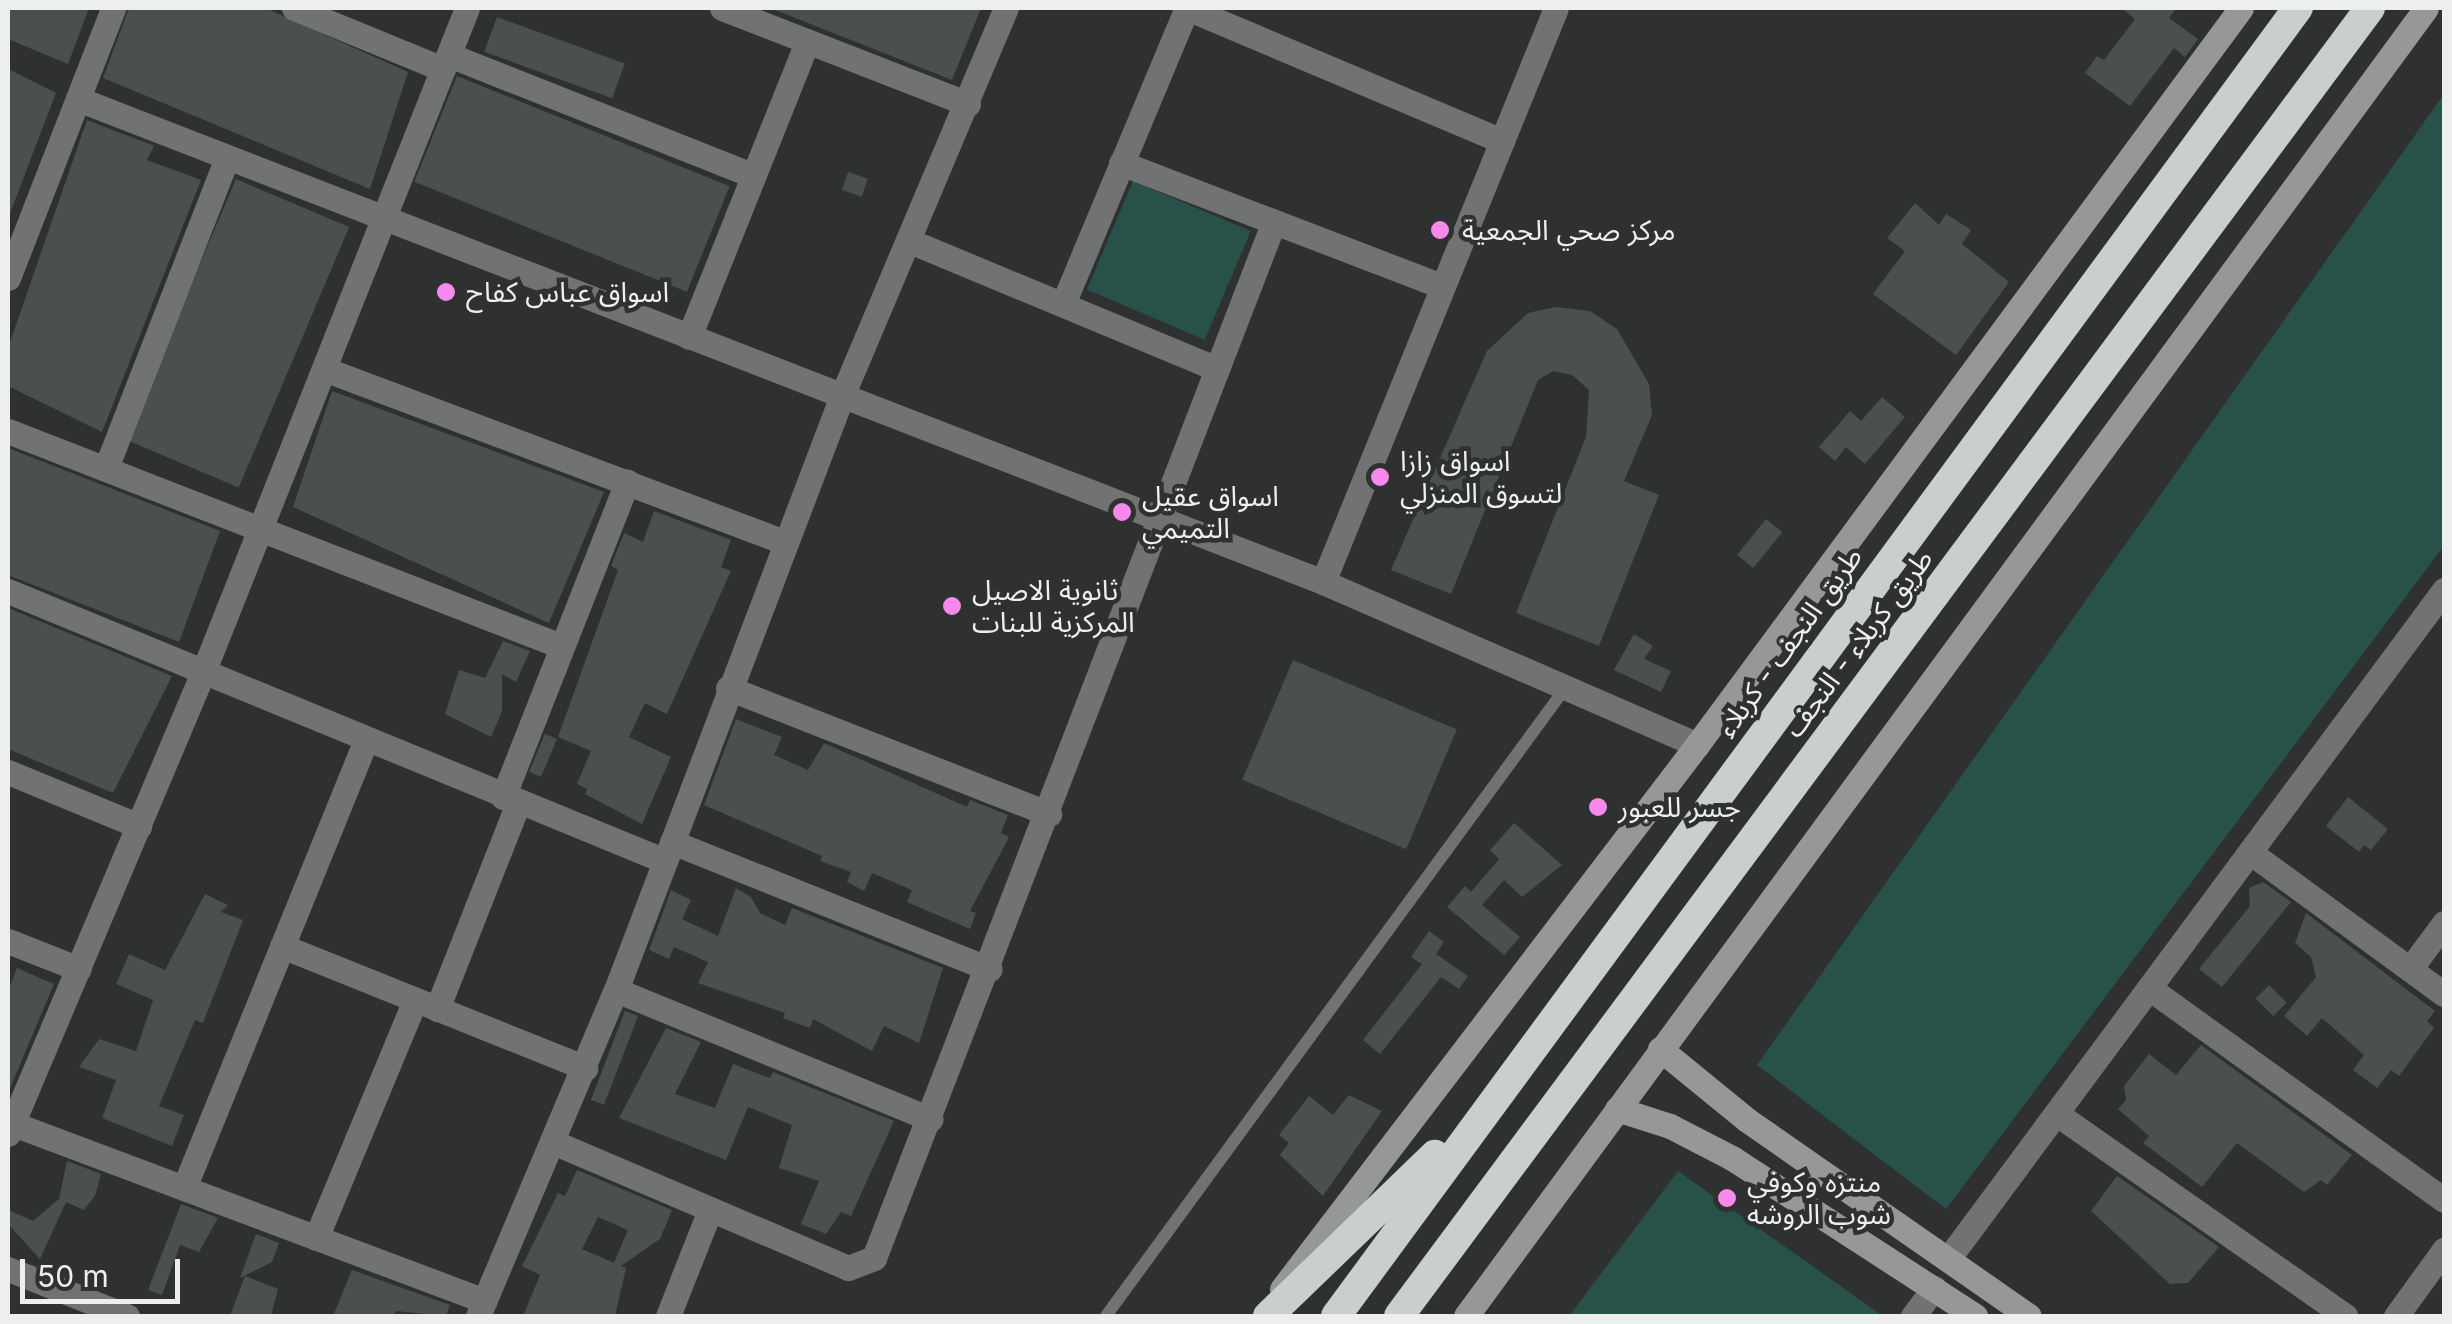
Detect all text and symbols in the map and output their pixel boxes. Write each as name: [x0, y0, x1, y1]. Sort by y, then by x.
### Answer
place label: مركز صحي الجمعية: [1462, 213, 1675, 247]
marker: مركز صحي الجمعية: [1427, 217, 1453, 243]
place label: اسواق عباس كفاح: [466, 275, 669, 309]
marker: اسواق عباس كفاح: [435, 281, 457, 303]
place label: اسواق زازا لتسوق المنزلي: [1400, 444, 1562, 510]
marker: اسواق زازا لتسوق المنزلي: [1369, 466, 1391, 488]
place label: اسواق عقيل التميمي: [1142, 479, 1279, 545]
marker: اسواق عقيل التميمي: [1111, 501, 1133, 523]
street label: طريق النجف - کربلاء: [1709, 541, 1869, 743]
street label: طريق کربلاء - النجف: [1776, 542, 1940, 744]
place label: ثانوية الاصيل المركزية للبنات: [972, 573, 1135, 639]
marker: ثانوية الاصيل المركزية للبنات: [941, 595, 963, 617]
place label: جسر للعبور: [1618, 790, 1741, 824]
marker: جسر للعبور: [1587, 796, 1609, 818]
place label: منتزه وكوفي شوب الروشه: [1747, 1165, 1891, 1231]
marker: منتزه وكوفي شوب الروشه: [1716, 1187, 1738, 1209]
scale bar: [25, 1239, 185, 1301]
text: 50 m: [37, 1258, 109, 1294]

